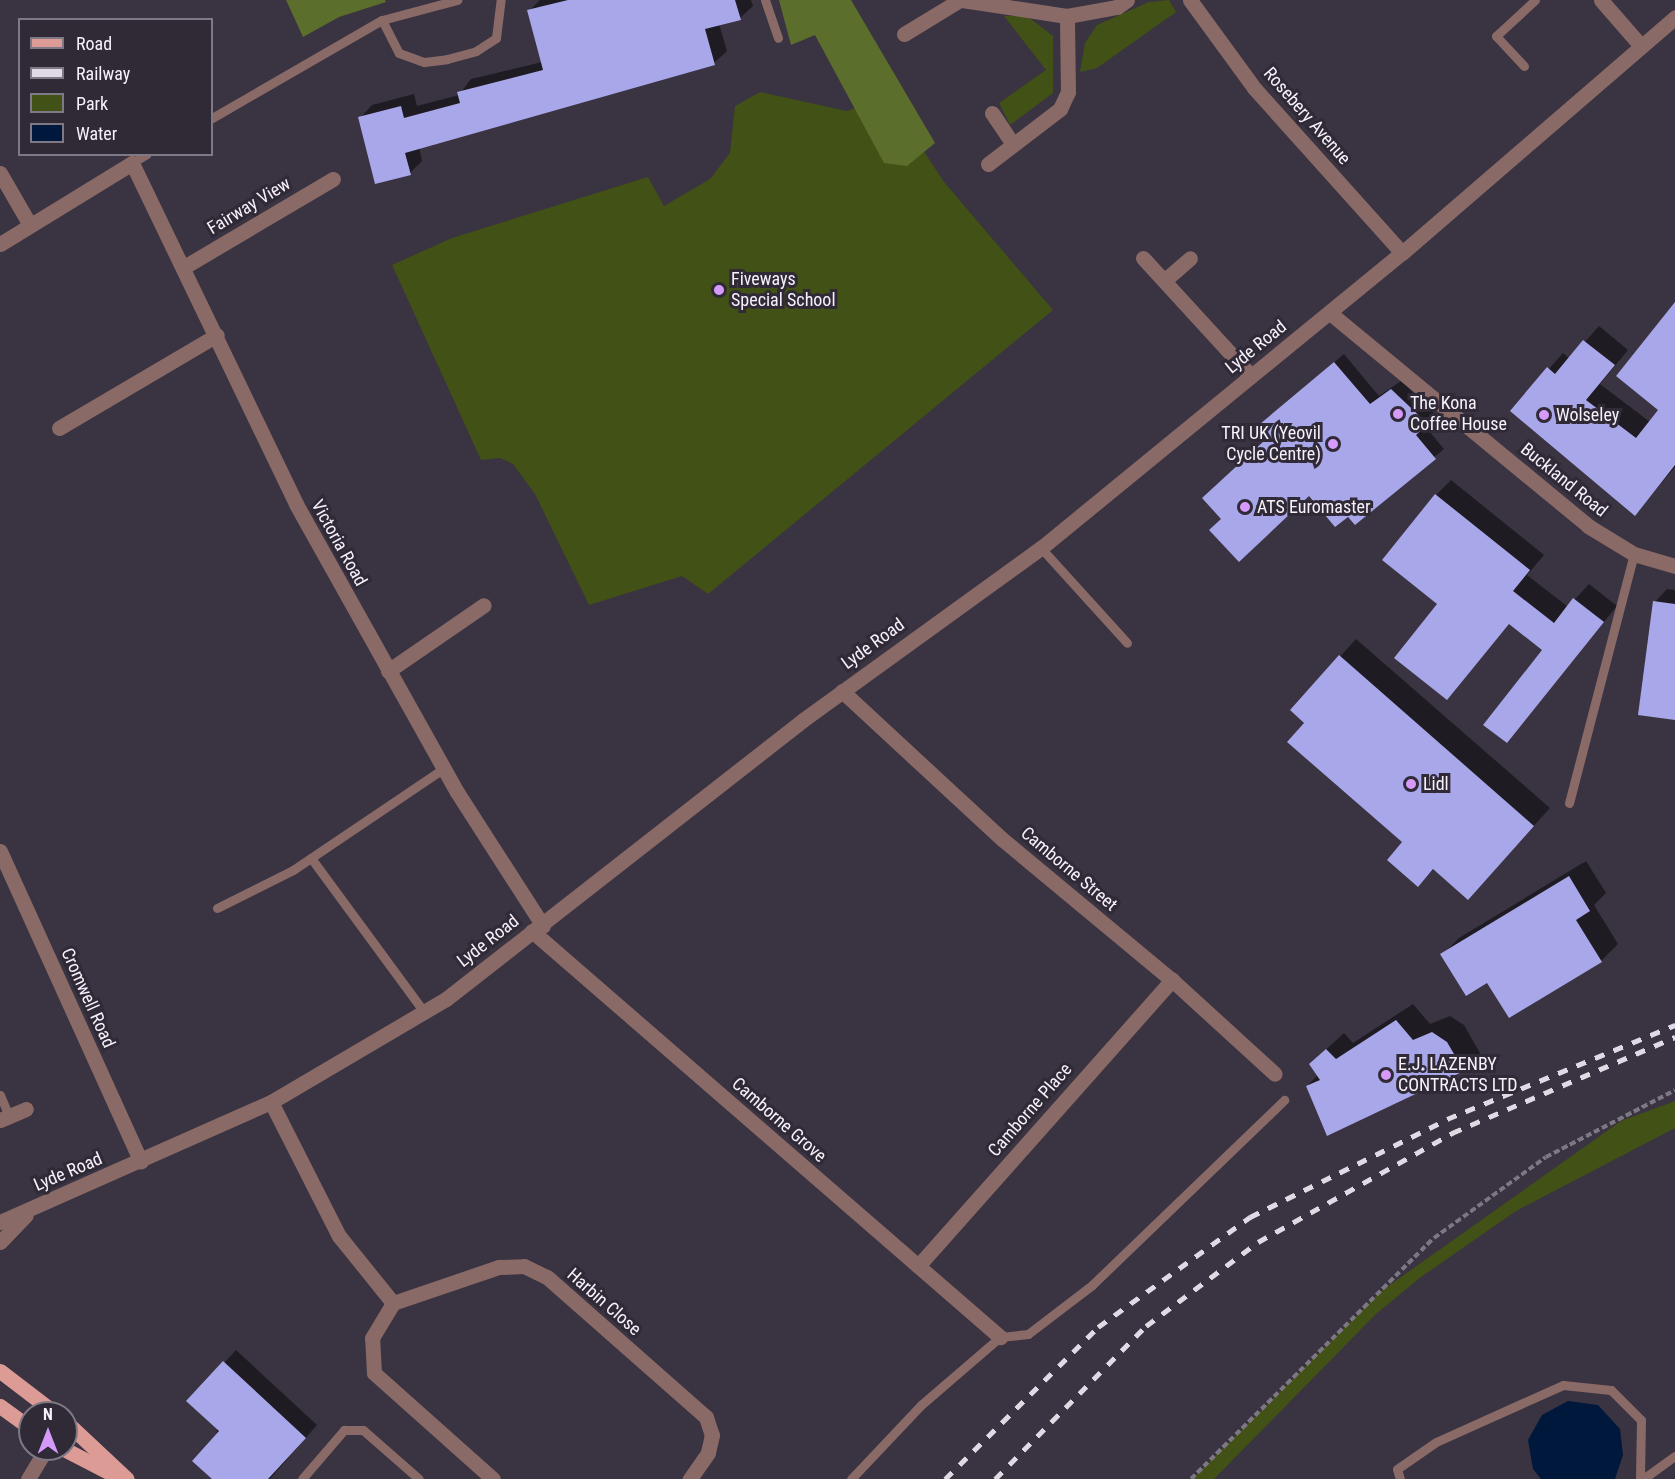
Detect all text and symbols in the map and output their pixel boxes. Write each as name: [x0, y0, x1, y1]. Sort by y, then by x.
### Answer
legend: [18, 18, 213, 156]
text: Road: [76, 33, 112, 54]
text: Railway: [76, 63, 130, 84]
street label: Rosebery Avenue: [1259, 63, 1355, 169]
text: Park: [76, 93, 108, 114]
text: Water: [76, 123, 117, 144]
street label: Fairway View: [204, 173, 294, 239]
place label: Fiveways Special School: [731, 269, 836, 312]
marker: Fiveways Special School: [712, 283, 726, 297]
street label: Lyde Road: [1221, 316, 1291, 378]
place label: The Kona Coffee House: [1410, 393, 1507, 436]
place label: Wolseley: [1556, 404, 1619, 426]
marker: The Kona Coffee House: [1391, 407, 1405, 421]
marker: Wolseley: [1537, 408, 1551, 422]
place label: TRI UK (Yeovil Cycle Centre): [1221, 423, 1321, 466]
marker: TRI UK (Yeovil Cycle Centre): [1326, 437, 1340, 451]
street label: Buckland Road: [1516, 438, 1612, 522]
street label: Victoria Road: [306, 496, 372, 590]
place label: ATS Euromaster: [1257, 496, 1370, 518]
marker: ATS Euromaster: [1238, 500, 1252, 514]
street label: Lyde Road: [837, 614, 909, 674]
place label: Lidl: [1423, 773, 1449, 795]
marker: Lidl: [1404, 777, 1418, 791]
street label: Camborne Street: [1016, 822, 1122, 916]
street label: Lyde Road: [453, 910, 523, 972]
street label: Cromwell Road: [56, 945, 120, 1051]
place label: E.J. LAZENBY CONTRACTS LTD: [1398, 1054, 1518, 1096]
street label: Camborne Place: [984, 1059, 1076, 1161]
marker: E.J. LAZENBY CONTRACTS LTD: [1379, 1068, 1393, 1082]
street label: Camborne Grove: [727, 1073, 831, 1167]
street label: Lyde Road: [30, 1148, 106, 1196]
street label: Harbin Close: [563, 1264, 645, 1340]
north arrow: [18, 1401, 78, 1461]
text: N: [43, 1405, 53, 1424]

